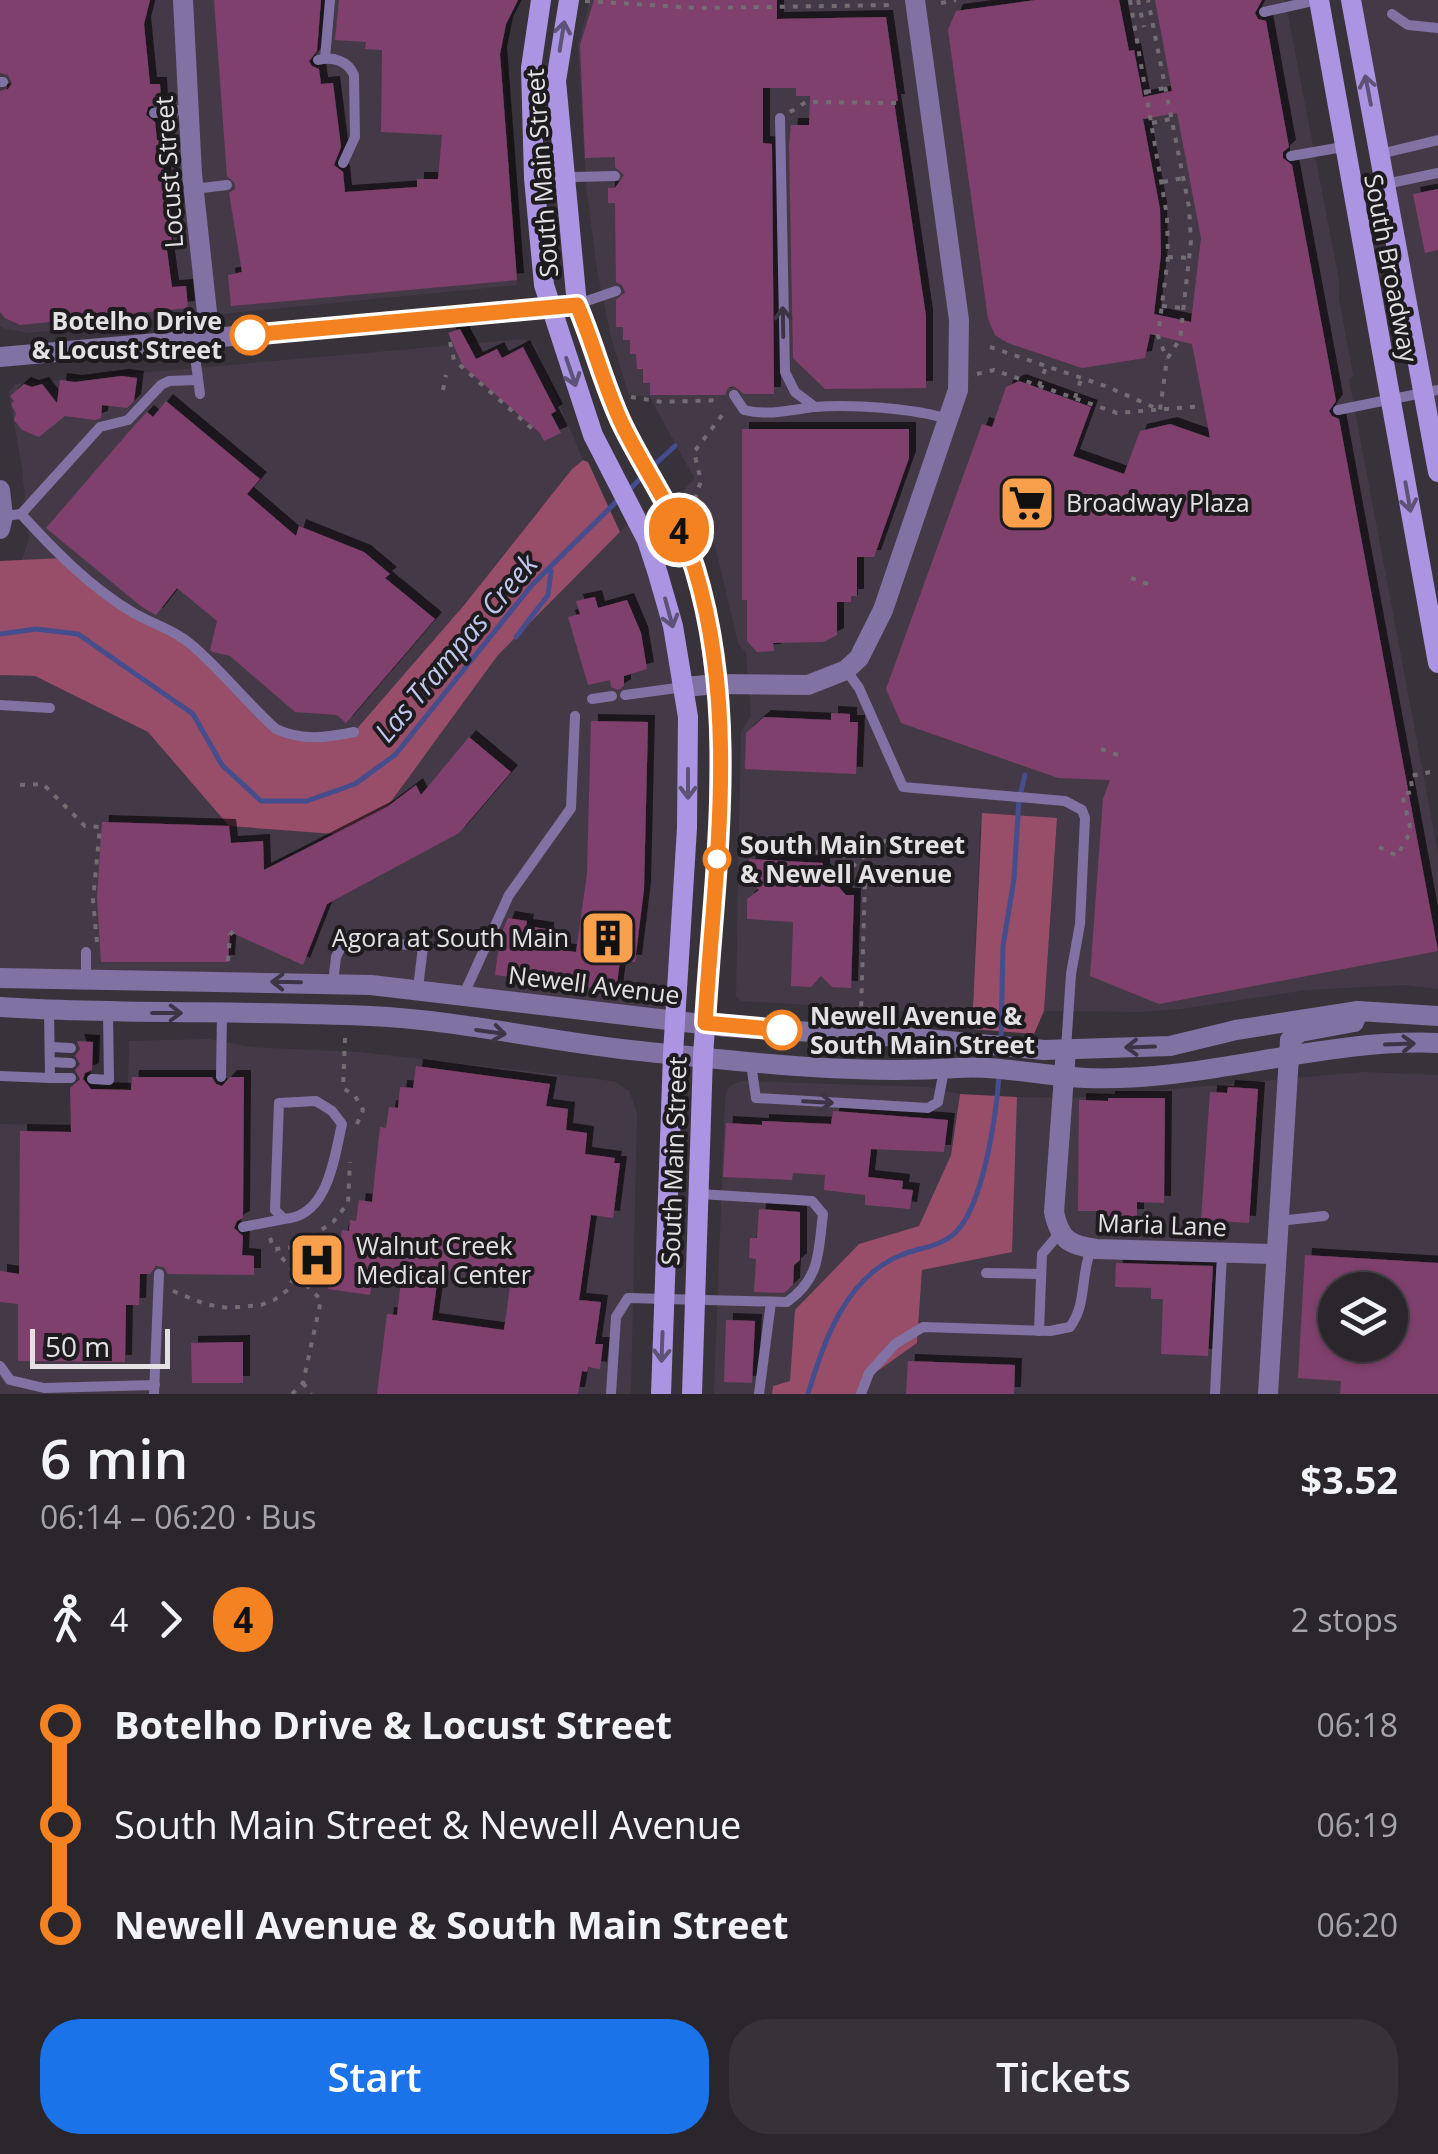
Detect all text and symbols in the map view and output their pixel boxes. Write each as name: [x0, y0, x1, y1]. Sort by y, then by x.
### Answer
one-way arrow: [553, 21, 572, 53]
street label: South Main Street: [517, 67, 565, 279]
one-way arrow: [1358, 74, 1377, 107]
street label: Locust Street: [146, 95, 190, 249]
street label: South Broadway: [1357, 171, 1427, 365]
place label: Botelho Drive & Locust Street: [32, 303, 222, 366]
one-way arrow: [774, 306, 793, 339]
marker: Botelho Drive & Locust Street: [231, 316, 269, 354]
one-way arrow: [563, 356, 581, 387]
supermarket icon: Broadway Plaza: [997, 473, 1057, 533]
one-way arrow: [1399, 480, 1418, 512]
place label: Broadway Plaza: [1066, 485, 1250, 519]
line badge: 4: [646, 498, 712, 562]
text: 4: [669, 507, 689, 554]
water label: Las Trampas Creek: [365, 544, 546, 749]
one-way arrow: [660, 597, 679, 628]
one-way arrow: [678, 768, 697, 800]
place label: South Main Street & Newell Avenue: [740, 827, 965, 890]
marker: South Main Street & Newell Avenue: [704, 846, 730, 872]
building icon: Agora at South Main: [578, 908, 638, 968]
place label: Agora at South Main: [332, 920, 569, 954]
street label: Newell Avenue: [506, 957, 682, 1011]
one-way arrow: [270, 972, 302, 992]
place label: Newell Avenue & South Main Street: [810, 998, 1035, 1061]
one-way arrow: [150, 1004, 183, 1022]
marker: Newell Avenue & South Main Street: [763, 1011, 801, 1049]
one-way arrow: [475, 1023, 507, 1041]
one-way arrow: [1383, 1034, 1415, 1053]
one-way arrow: [1125, 1037, 1157, 1056]
street label: South Main Street: [652, 1056, 694, 1266]
one-way arrow: [801, 1092, 833, 1111]
street label: Maria Lane: [1097, 1205, 1227, 1243]
place label: Walnut Creek Medical Center: [356, 1228, 531, 1291]
hospital icon: Walnut Creek Medical Center: [287, 1230, 347, 1290]
map controls: [1318, 1272, 1408, 1362]
button: layers: [1318, 1272, 1408, 1362]
scale bar: [30, 1324, 170, 1368]
text: 50 m: [45, 1327, 110, 1365]
one-way arrow: [653, 1330, 672, 1362]
text: 6 min: [40, 1420, 188, 1495]
text: $3.52: [1300, 1453, 1398, 1505]
text: 06:14 – 06:20 · Bus: [40, 1495, 316, 1538]
icon: walk: [40, 1592, 95, 1647]
icon: forward: [143, 1592, 198, 1647]
text: 4: [233, 1596, 253, 1643]
text: 4: [110, 1598, 128, 1641]
text: 2 stops: [1291, 1598, 1398, 1641]
text: Botelho Drive & Locust Street: [114, 1698, 672, 1750]
text: 06:18: [1316, 1703, 1398, 1746]
text: South Main Street & Newell Avenue: [114, 1798, 741, 1850]
text: 06:19: [1316, 1803, 1398, 1846]
text: Newell Avenue & South Main Street: [114, 1898, 788, 1950]
text: 06:20: [1316, 1903, 1398, 1946]
button: Start: [40, 2019, 709, 2134]
button: Tickets: [729, 2019, 1398, 2134]

